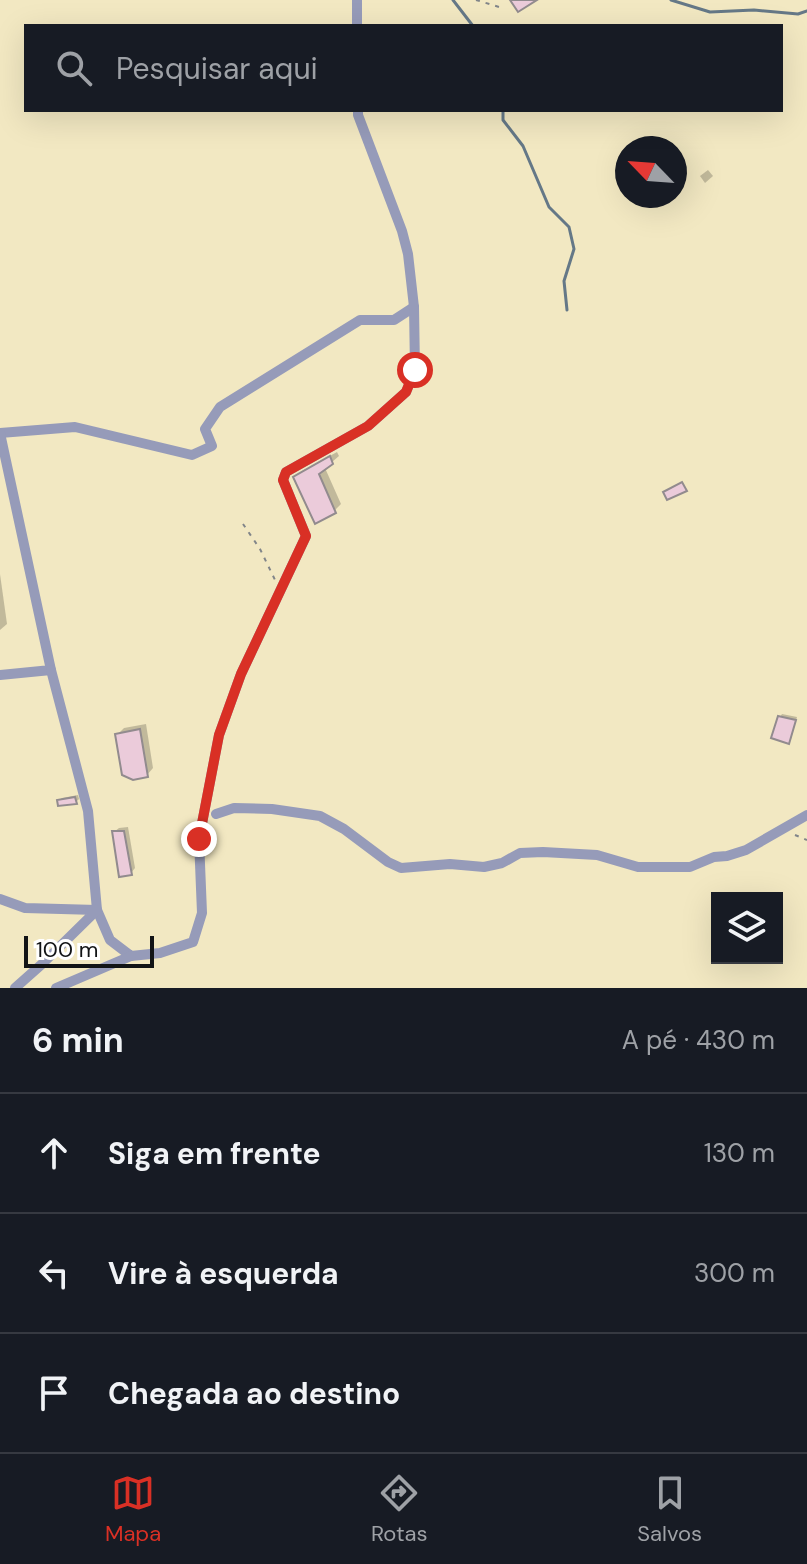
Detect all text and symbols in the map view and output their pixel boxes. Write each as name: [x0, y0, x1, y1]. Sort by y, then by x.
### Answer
search box: [24, 24, 783, 112]
icon: search: [52, 46, 96, 90]
text: Pesquisar aqui: [116, 49, 318, 88]
north arrow: [615, 136, 687, 208]
route start: [397, 352, 433, 388]
route end: [181, 821, 217, 857]
map controls: [711, 892, 783, 964]
button: layers: [711, 892, 783, 964]
scale bar: [24, 932, 154, 968]
text: 100 m: [36, 935, 98, 964]
text: 6 min: [32, 1018, 124, 1063]
text: A pé · 430 m: [622, 1023, 775, 1057]
icon: ahead: [32, 1131, 76, 1175]
text: Siga em frente: [108, 1134, 321, 1173]
text: 130 m: [704, 1136, 775, 1170]
icon: left: [32, 1251, 76, 1295]
text: Vire à esquerda: [108, 1254, 339, 1293]
text: 300 m: [694, 1256, 775, 1290]
icon: arrive: [32, 1371, 76, 1415]
text: Chegada ao destino: [108, 1374, 400, 1413]
tab: Mapa: [105, 1471, 161, 1548]
tab: Rotas: [371, 1471, 428, 1548]
tab: Salvos: [637, 1471, 702, 1548]

